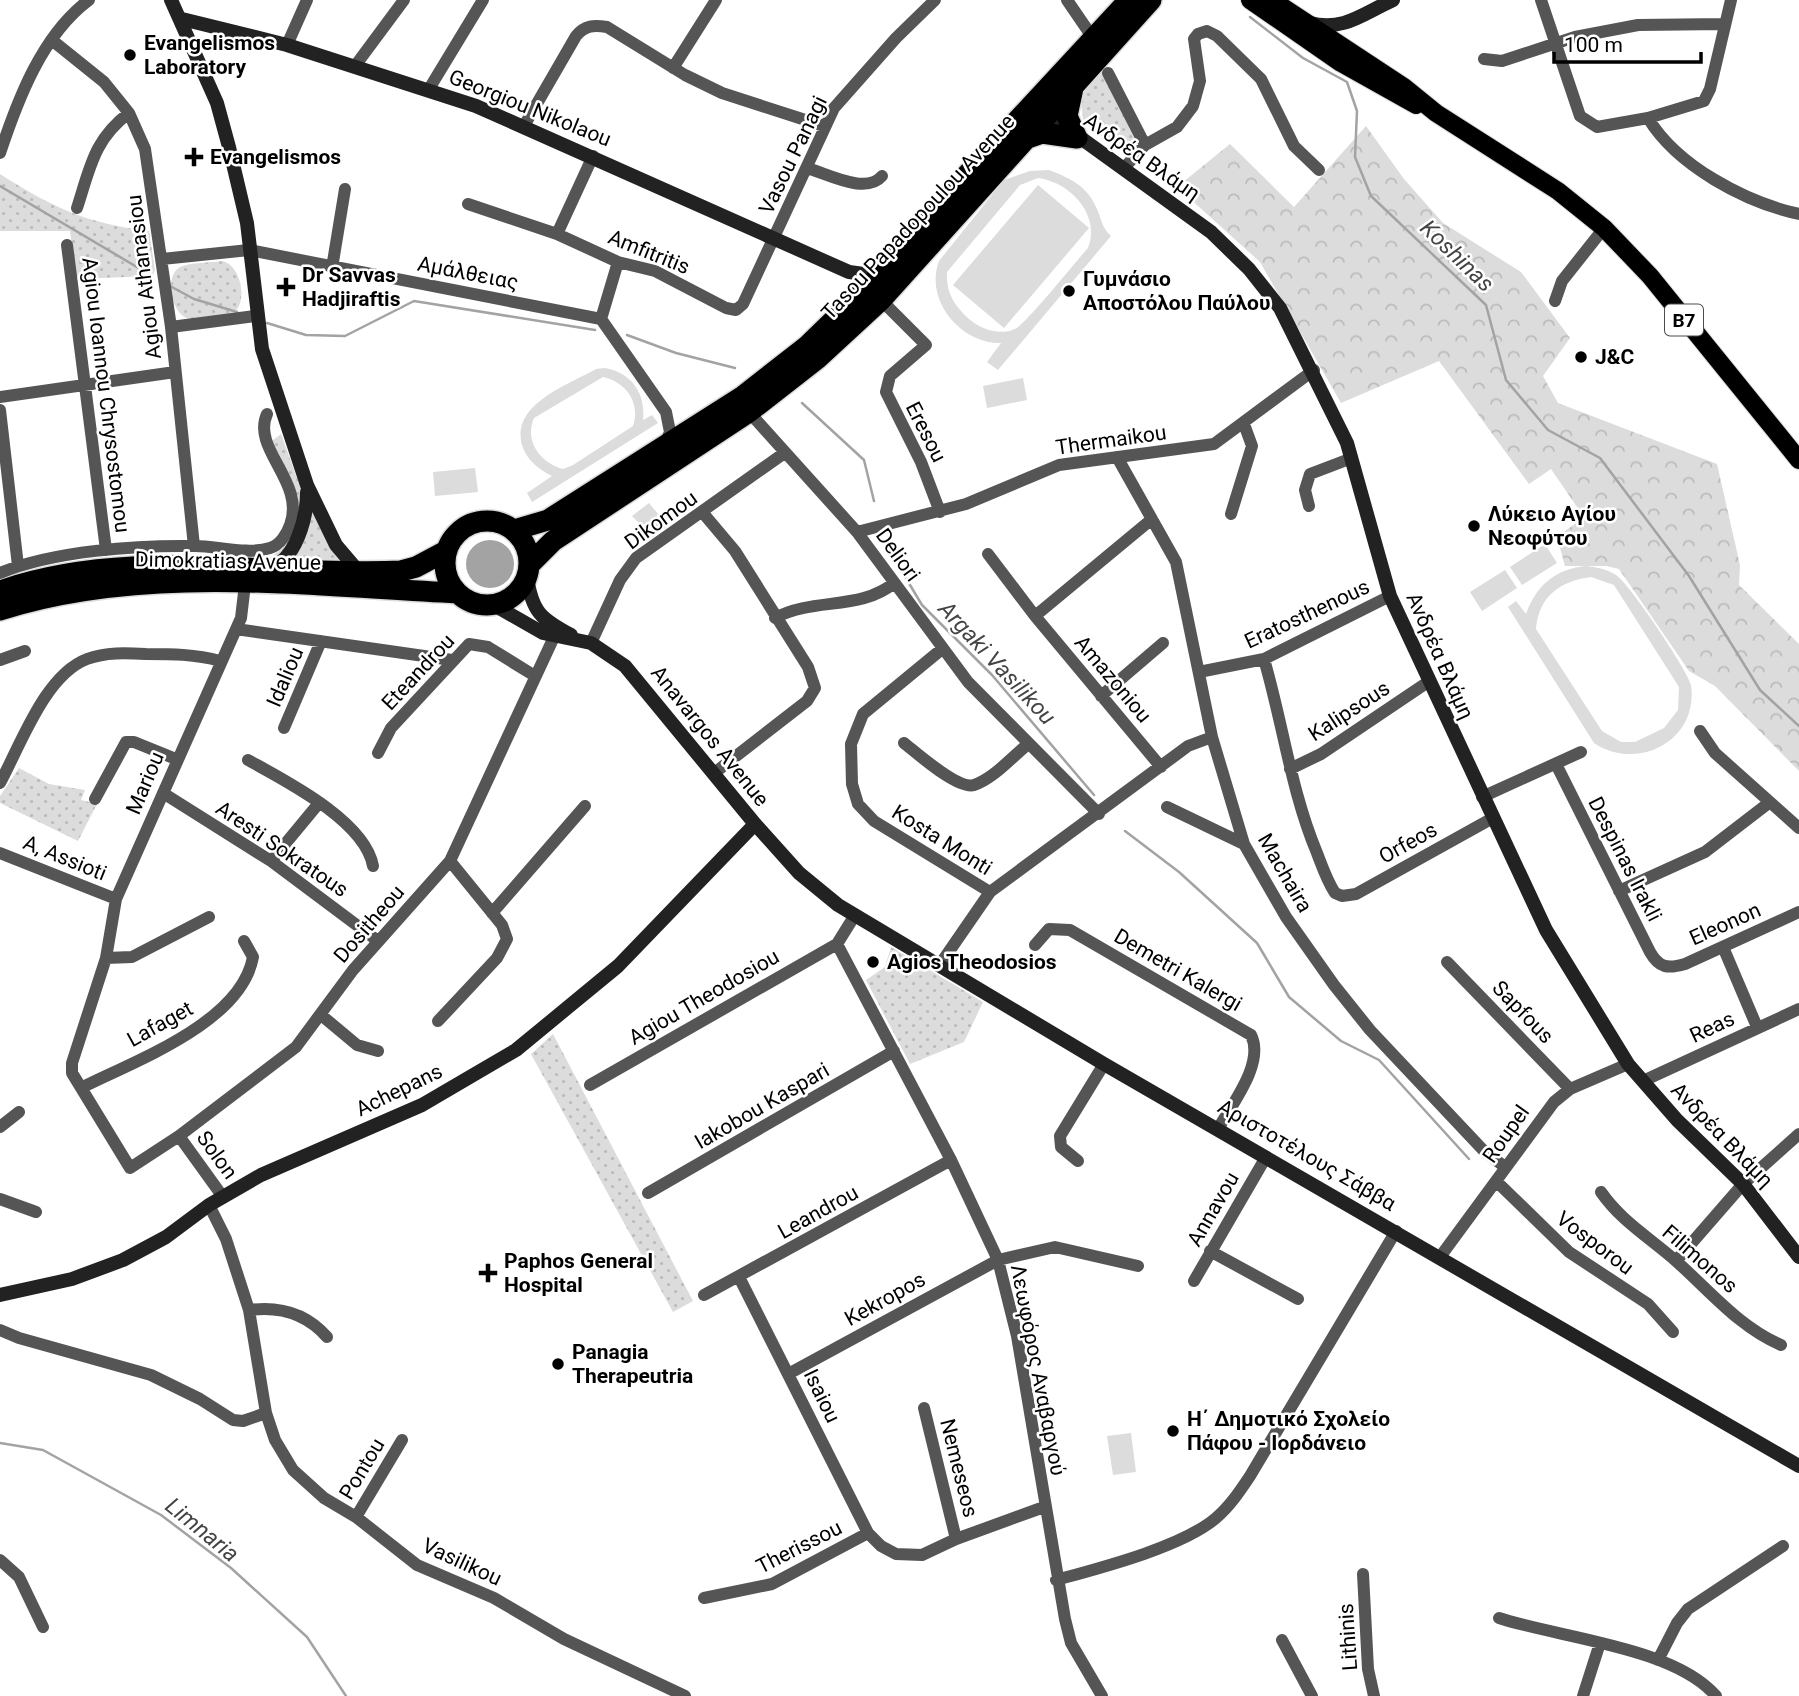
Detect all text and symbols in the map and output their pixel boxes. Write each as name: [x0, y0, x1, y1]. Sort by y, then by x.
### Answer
scale bar: [1554, 21, 1701, 65]
place label: Evangelismos Laboratory: [144, 31, 275, 79]
text: 100 m: [1564, 33, 1623, 57]
marker: Evangelismos Laboratory: [122, 47, 138, 63]
street label: Georgiou Nikolaou: [445, 65, 615, 151]
street label: Vasou Panagi: [754, 92, 832, 218]
street label: Ανδρέα Βλάμη: [1079, 108, 1205, 206]
street label: Tasou Papadopoulou Avenue: [817, 109, 1019, 325]
place label: Evangelismos: [210, 145, 341, 169]
marker: Evangelismos: [184, 147, 204, 167]
street label: Agiou Athanasiou: [122, 194, 166, 360]
water label: Koshinas: [1415, 214, 1499, 298]
street label: Amfitritis: [605, 225, 693, 279]
street label: Αμάλθειας: [416, 251, 520, 295]
street label: Agiou Ioannou Chrysostomou: [77, 256, 135, 534]
place label: Dr Savvas Hadjiraftis: [302, 263, 401, 311]
place label: Γυμνάσιο Αποστόλου Παύλου: [1083, 267, 1270, 315]
marker: Dr Savvas Hadjiraftis: [276, 277, 296, 297]
marker: Γυμνάσιο Αποστόλου Παύλου: [1061, 283, 1077, 299]
road number: B7: [1665, 304, 1703, 336]
place label: J&C: [1595, 345, 1635, 369]
marker: J&C: [1573, 349, 1589, 365]
street label: Eresou: [901, 398, 951, 466]
street label: Thermaikou: [1054, 420, 1168, 460]
street label: Dikomou: [620, 486, 702, 554]
place label: Λύκειο Αγίου Νεοφύτου: [1488, 502, 1616, 550]
marker: Λύκειο Αγίου Νεοφύτου: [1466, 518, 1482, 534]
street label: Deliori: [871, 524, 925, 586]
street label: Dimokratias Avenue: [135, 547, 321, 575]
street label: Eratosthenous: [1241, 575, 1373, 653]
street label: Ανδρέα Βλάμη: [1401, 589, 1479, 723]
water label: Argaki Vasilikou: [932, 595, 1061, 730]
street label: Eteandrou: [377, 629, 459, 715]
street label: Amazoniou: [1070, 631, 1156, 727]
street label: Idaliou: [262, 643, 308, 711]
street label: Anavargos Avenue: [646, 661, 774, 811]
street label: Kalipsous: [1304, 676, 1394, 746]
street label: Mariou: [121, 748, 169, 818]
street label: Despinas Irakli: [1583, 793, 1667, 925]
street label: Aresti Sokratous: [211, 796, 353, 902]
street label: Kosta Monti: [888, 800, 996, 880]
street label: Orfeos: [1375, 817, 1441, 869]
street label: Machaira: [1253, 829, 1317, 917]
street label: A, Assioti: [20, 830, 110, 886]
street label: Dositheou: [329, 880, 409, 968]
street label: Eleonon: [1686, 898, 1764, 950]
street label: Demetri Kalergi: [1110, 924, 1246, 1016]
street label: Agiou Theodosiou: [625, 944, 783, 1050]
place label: Agios Theodosios: [887, 950, 1057, 974]
marker: Agios Theodosios: [865, 954, 881, 970]
street label: Sapfous: [1487, 976, 1559, 1048]
street label: Lafaget: [123, 996, 197, 1052]
street label: Reas: [1686, 1006, 1738, 1048]
street label: Iakobou Kaspari: [691, 1058, 833, 1154]
street label: Achepans: [352, 1059, 446, 1121]
street label: Ανδρέα Βλάμη: [1666, 1078, 1778, 1192]
street label: Αριστοτέλους Σάββα: [1214, 1094, 1400, 1216]
street label: Roupel: [1478, 1101, 1534, 1167]
street label: Solon: [192, 1126, 242, 1184]
street label: Annavou: [1182, 1168, 1244, 1250]
street label: Leandrou: [774, 1180, 862, 1244]
street label: Vosporou: [1552, 1206, 1638, 1280]
street label: Filimonos: [1658, 1220, 1742, 1298]
place label: Paphos General Hospital: [504, 1249, 653, 1297]
street label: Λεωφόρος Αναβαργού: [1006, 1262, 1070, 1478]
marker: Paphos General Hospital: [478, 1263, 498, 1283]
street label: Kekropos: [841, 1267, 929, 1331]
place label: Panagia Therapeutria: [572, 1340, 693, 1388]
marker: Panagia Therapeutria: [550, 1356, 566, 1372]
street label: Isaiou: [799, 1365, 845, 1427]
place label: Η΄ Δημοτικό Σχολείο Πάφου - Ιορδάνειο: [1187, 1407, 1390, 1455]
street label: Nemeseos: [935, 1416, 983, 1520]
marker: Η΄ Δημοτικό Σχολείο Πάφου - Ιορδάνειο: [1165, 1423, 1181, 1439]
street label: Pontou: [334, 1434, 390, 1504]
water label: Limnaria: [160, 1492, 244, 1568]
street label: Therissou: [752, 1515, 846, 1579]
street label: Vasilikou: [419, 1533, 505, 1591]
street label: Lithinis: [1334, 1602, 1362, 1672]

